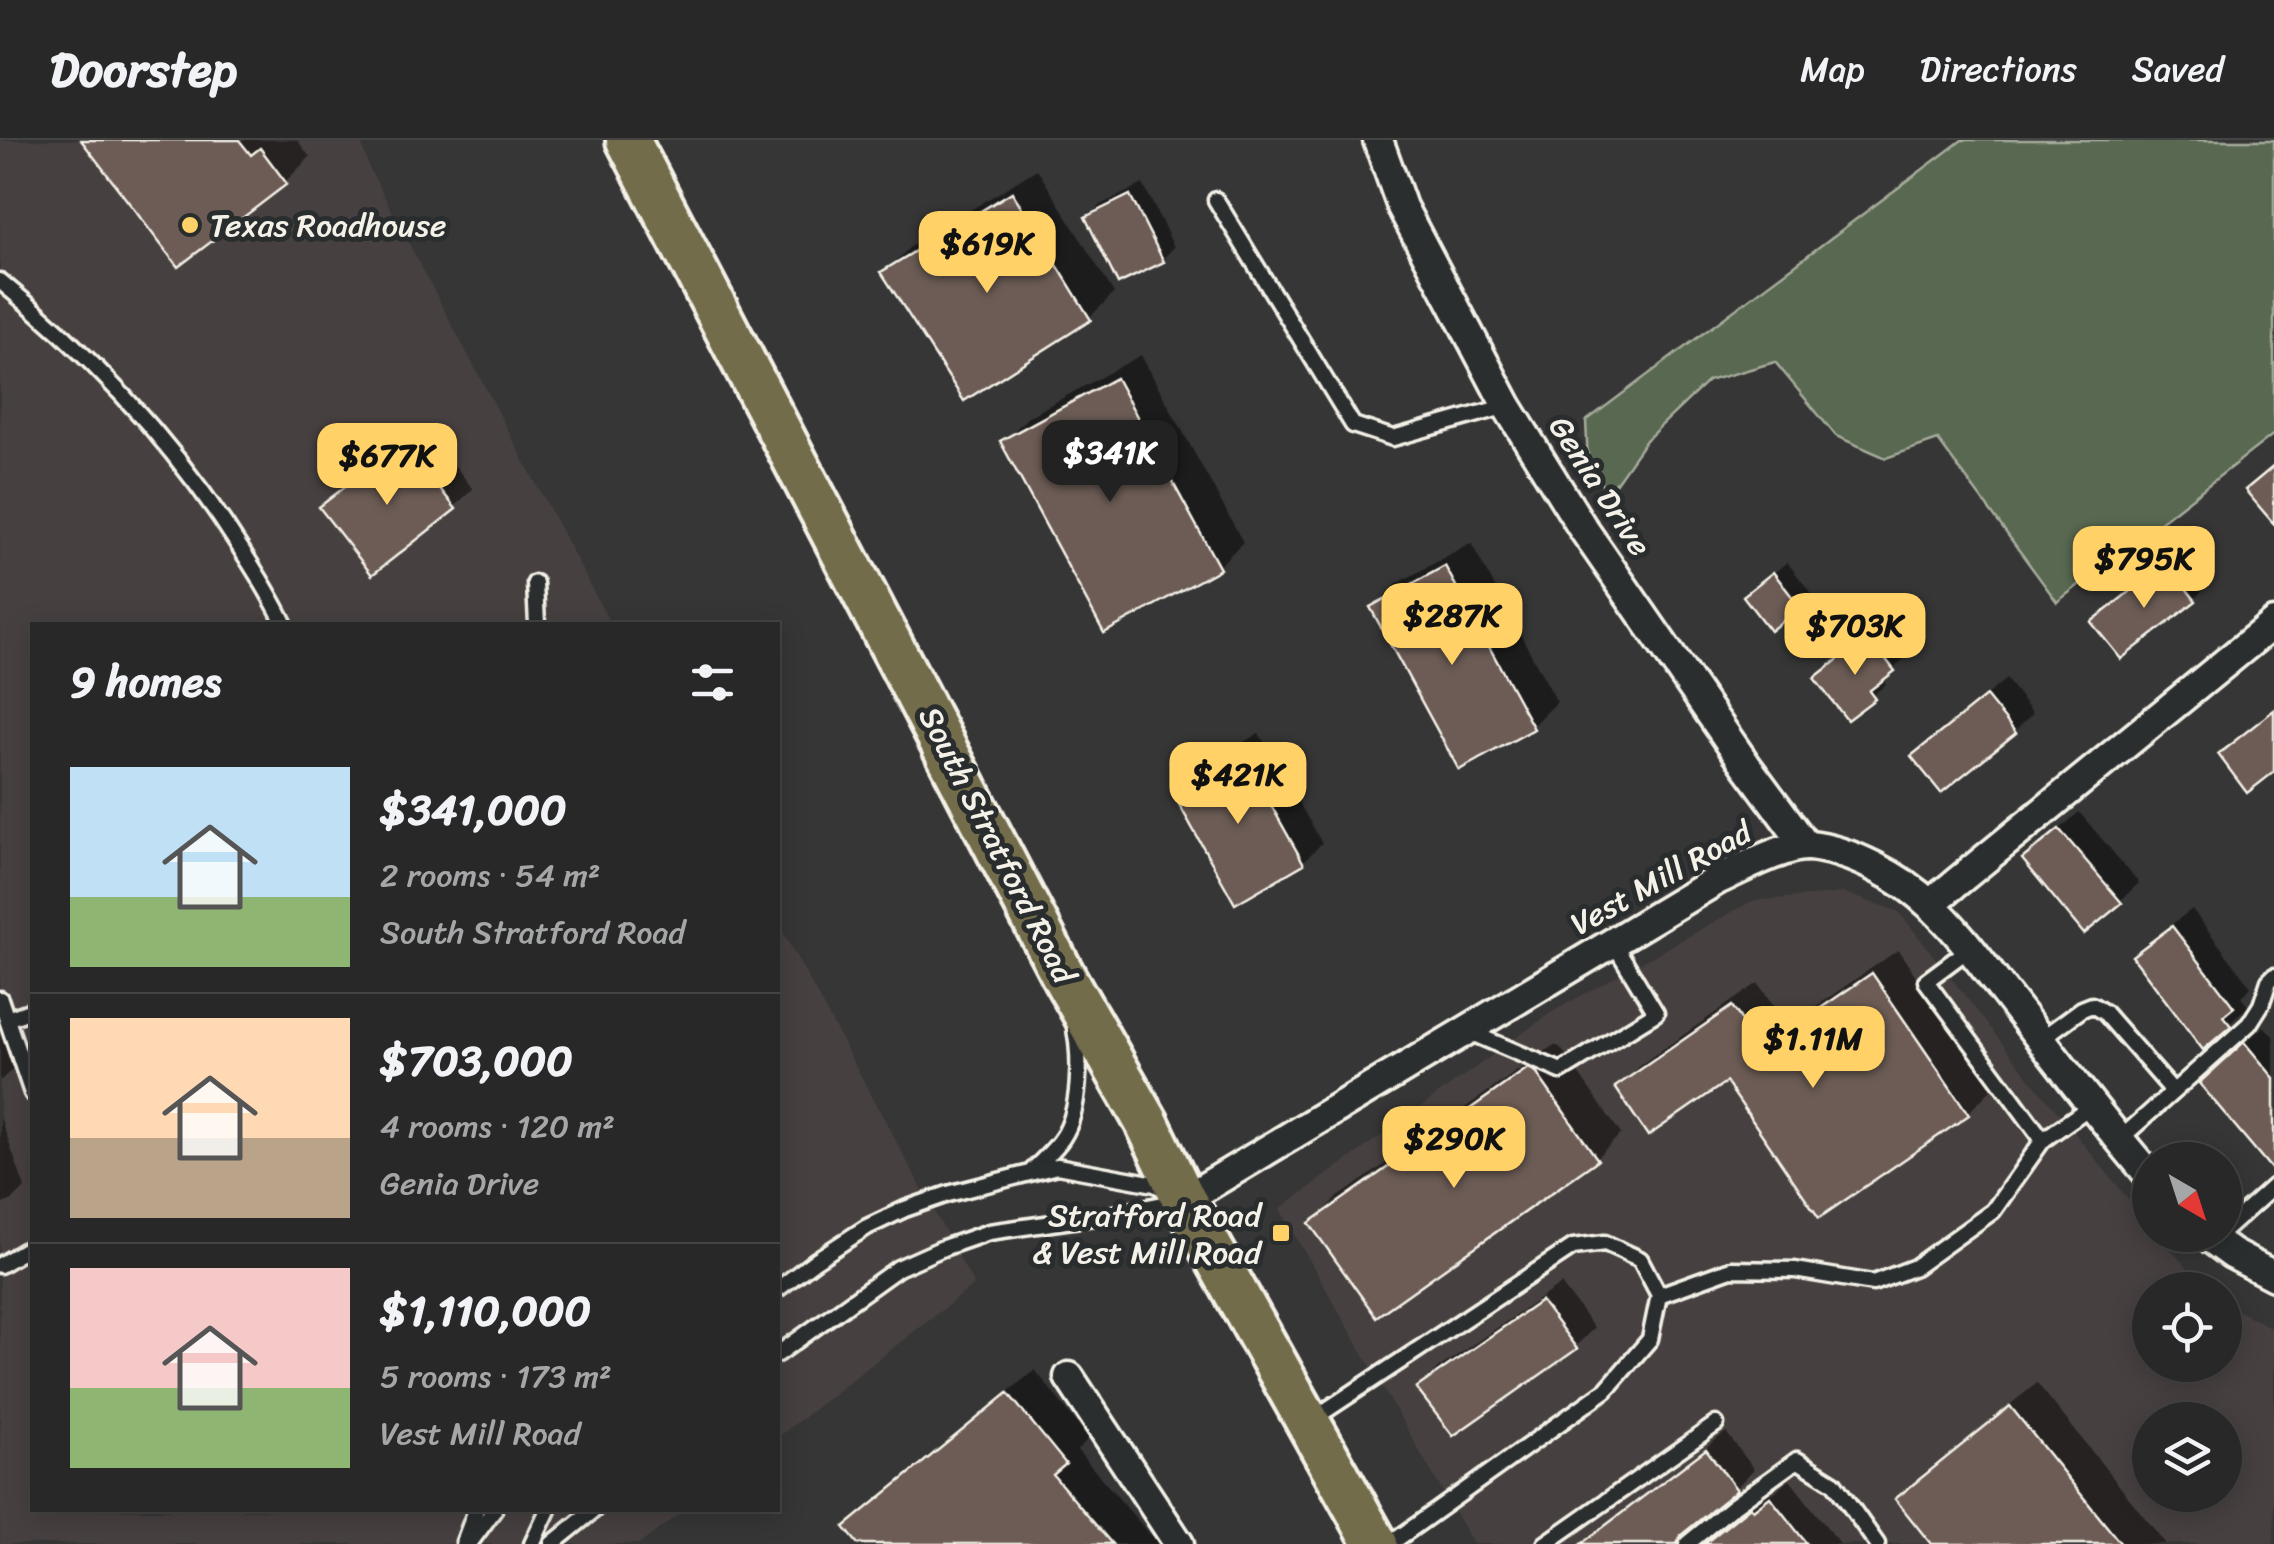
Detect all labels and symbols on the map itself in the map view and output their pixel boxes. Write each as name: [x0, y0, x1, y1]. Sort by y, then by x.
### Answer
place label: Texas Roadhouse: [210, 197, 446, 254]
pin: $619K: [917, 211, 1057, 296]
marker: Texas Roadhouse: [179, 214, 201, 236]
street label: Genia Drive: [1533, 404, 1667, 568]
pin: $341K: [1040, 420, 1180, 505]
pin: $677K: [317, 423, 457, 508]
pin: $795K: [2074, 526, 2214, 611]
pin: $287K: [1382, 583, 1522, 668]
pin: $703K: [1785, 593, 1925, 678]
street label: South Stratford Road: [902, 696, 1093, 996]
pin: $421K: [1168, 742, 1308, 827]
street label: Vest Mill Road: [1559, 803, 1764, 952]
pin: $1.11M: [1732, 1006, 1894, 1091]
pin: $290K: [1384, 1106, 1524, 1191]
north arrow: [2132, 1142, 2242, 1252]
place label: Stratford Road & Vest Mill Road: [1032, 1187, 1263, 1281]
marker: Stratford Road & Vest Mill Road: [1270, 1222, 1292, 1244]

